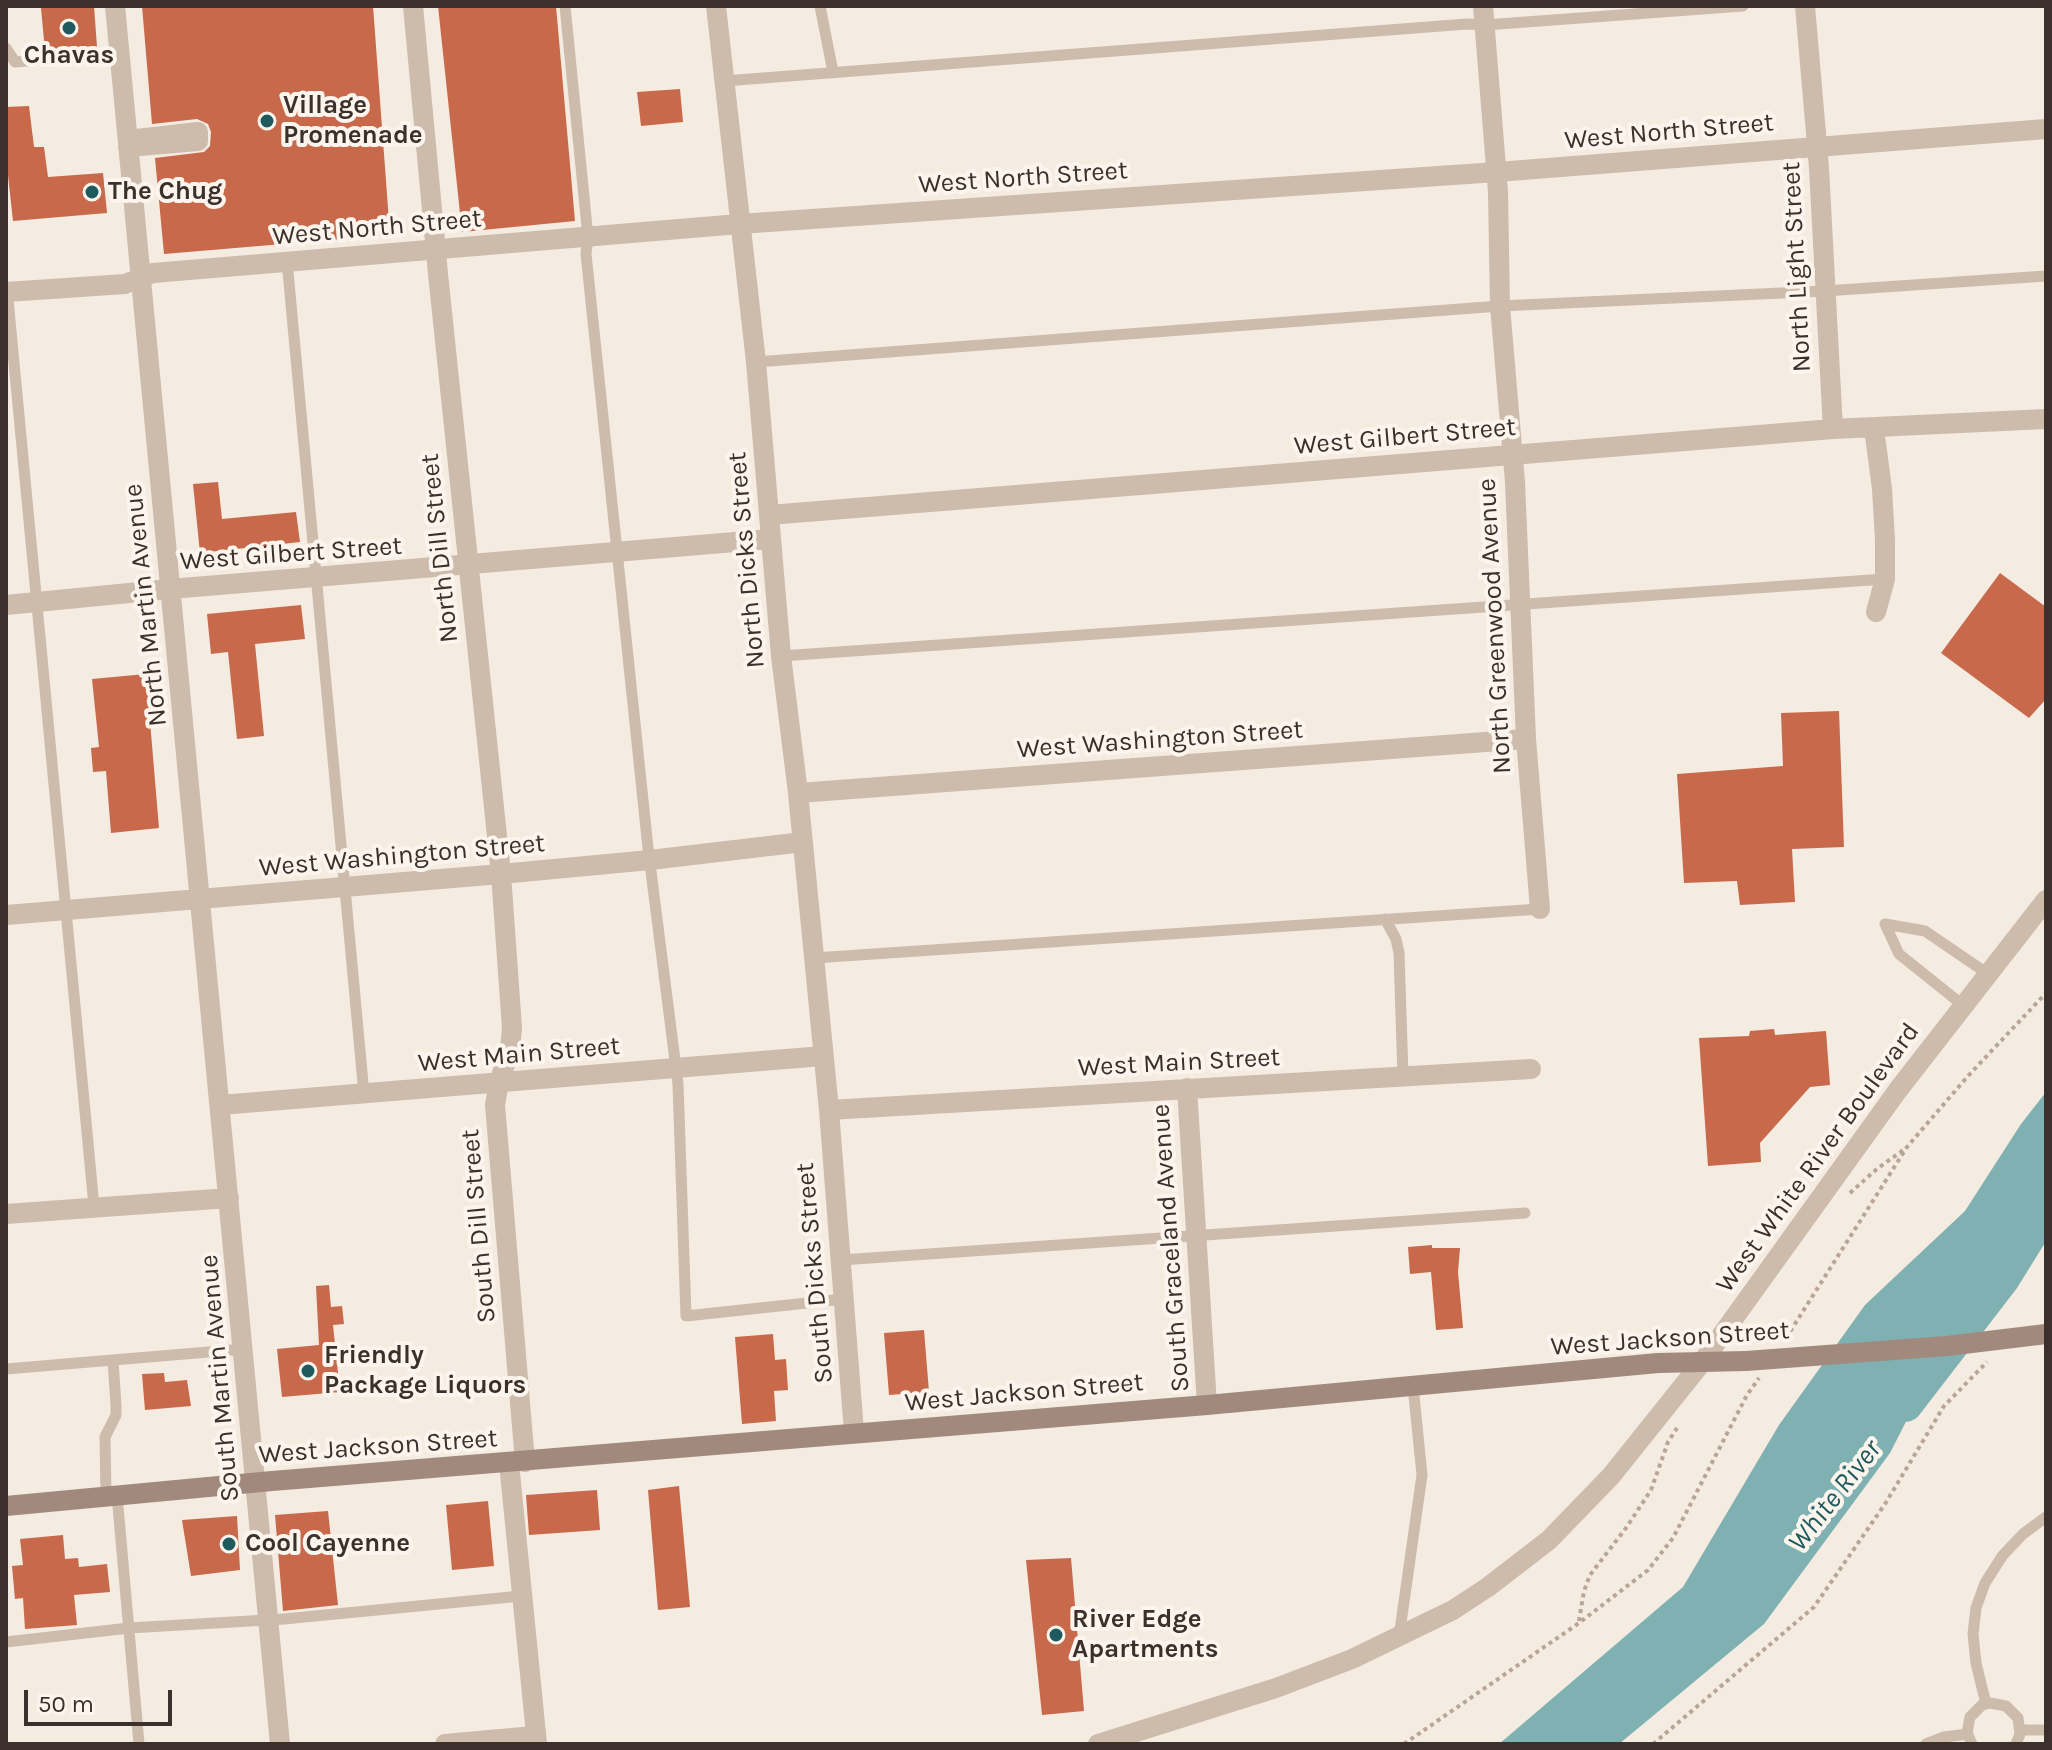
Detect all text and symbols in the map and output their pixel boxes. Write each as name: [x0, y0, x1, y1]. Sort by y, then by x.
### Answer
marker: Chavas: [60, 19, 78, 37]
place label: Chavas: [24, 40, 114, 72]
place label: Village Promenade: [283, 90, 423, 152]
street label: West North Street: [1563, 107, 1775, 157]
marker: Village Promenade: [258, 112, 276, 130]
street label: West North Street: [917, 155, 1129, 201]
street label: North Light Street: [1776, 161, 1818, 373]
place label: The Chug: [108, 176, 222, 208]
marker: The Chug: [83, 183, 101, 201]
street label: West North Street: [271, 203, 483, 253]
street label: West Gilbert Street: [1293, 412, 1517, 462]
street label: North Dicks Street: [722, 450, 772, 670]
street label: North Dill Street: [415, 452, 465, 644]
street label: North Greenwood Avenue: [1472, 477, 1518, 775]
street label: North Martin Avenue: [118, 482, 174, 728]
street label: West Gilbert Street: [179, 531, 403, 577]
street label: West Washington Street: [1016, 714, 1304, 766]
street label: West Washington Street: [258, 828, 546, 884]
street label: West White River Boulevard: [1710, 1017, 1926, 1299]
street label: West Main Street: [417, 1031, 621, 1079]
street label: West Main Street: [1077, 1042, 1281, 1084]
street label: South Graceland Avenue: [1145, 1103, 1197, 1393]
street label: South Dill Street: [455, 1128, 503, 1324]
street label: South Dicks Street: [790, 1161, 840, 1385]
street label: South Martin Avenue: [194, 1253, 246, 1503]
street label: West Jackson Street: [1550, 1315, 1790, 1363]
place label: Friendly Package Liquors: [324, 1340, 526, 1402]
marker: Friendly Package Liquors: [299, 1362, 317, 1380]
street label: West Jackson Street: [903, 1367, 1145, 1419]
street label: West Jackson Street: [258, 1423, 498, 1471]
water label: White River: [1781, 1434, 1889, 1558]
place label: Cool Cayenne: [245, 1528, 410, 1560]
marker: Cool Cayenne: [220, 1535, 238, 1553]
place label: River Edge Apartments: [1072, 1604, 1218, 1666]
marker: River Edge Apartments: [1047, 1626, 1065, 1644]
scale bar: [28, 1674, 176, 1724]
text: 50 m: [38, 1690, 94, 1718]

